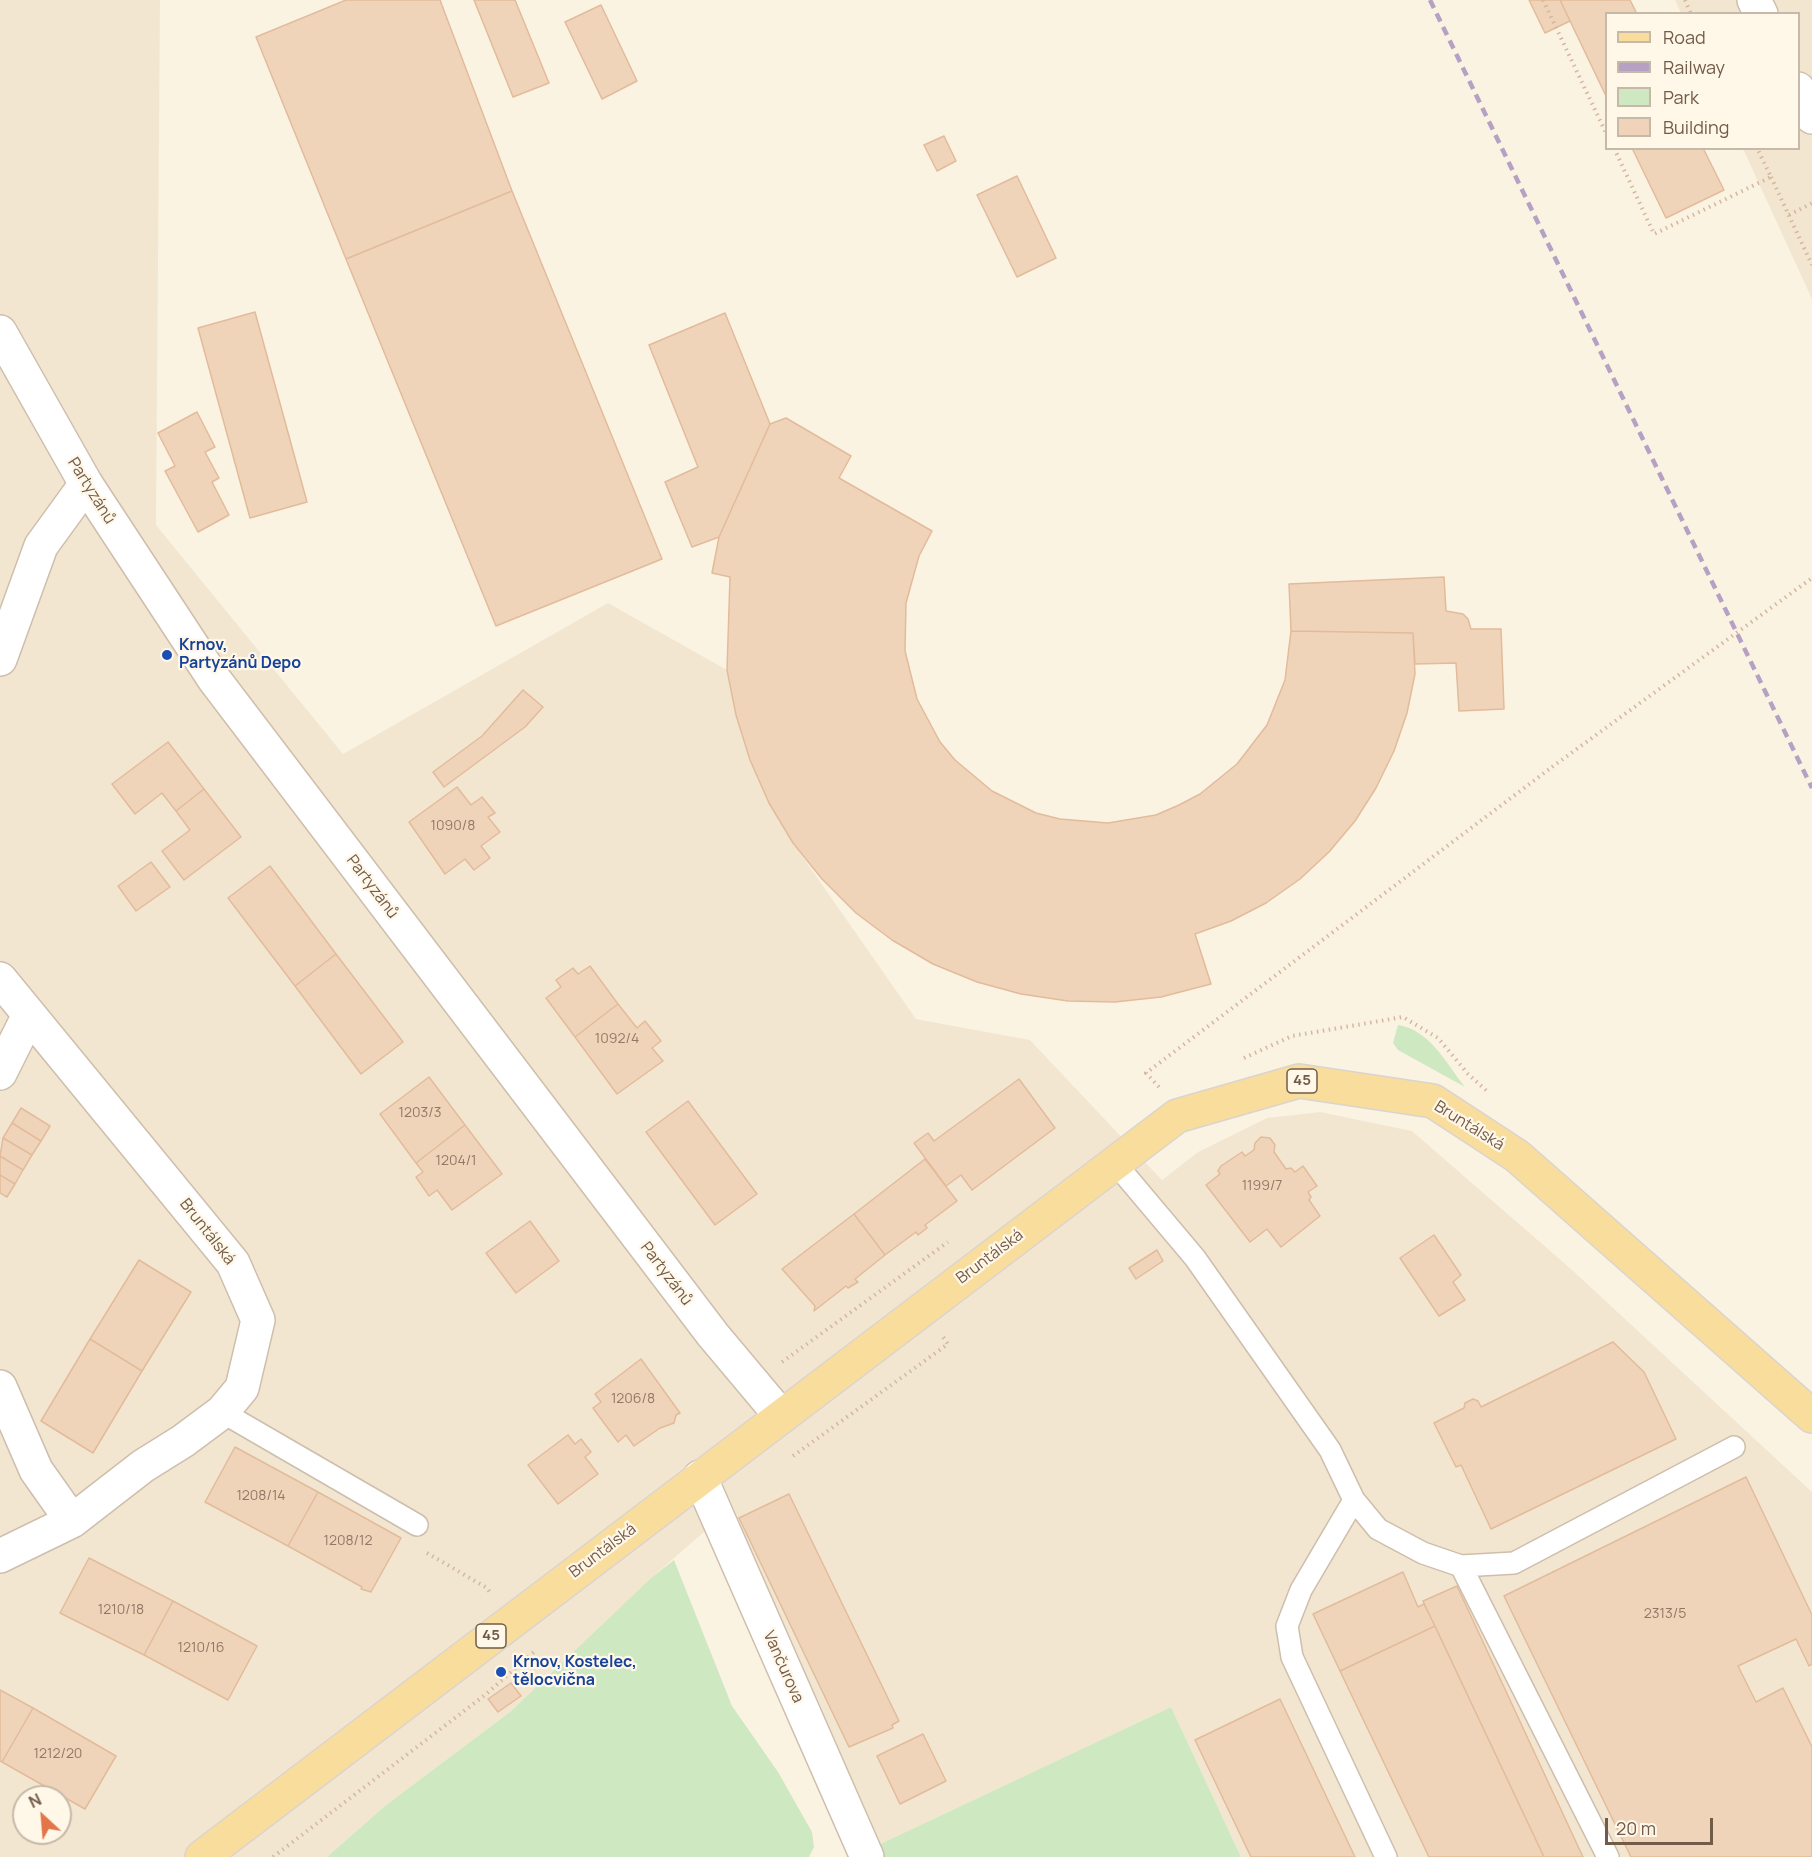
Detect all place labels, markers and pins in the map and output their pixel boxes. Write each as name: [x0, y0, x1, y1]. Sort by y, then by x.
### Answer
place label: Krnov, Partyzánů Depo: [179, 636, 301, 674]
marker: Krnov, Partyzánů Depo: [160, 648, 174, 662]
place label: Krnov, Kostelec, tělocvična: [513, 1653, 637, 1691]
marker: Krnov, Kostelec, tělocvična: [494, 1665, 508, 1679]

